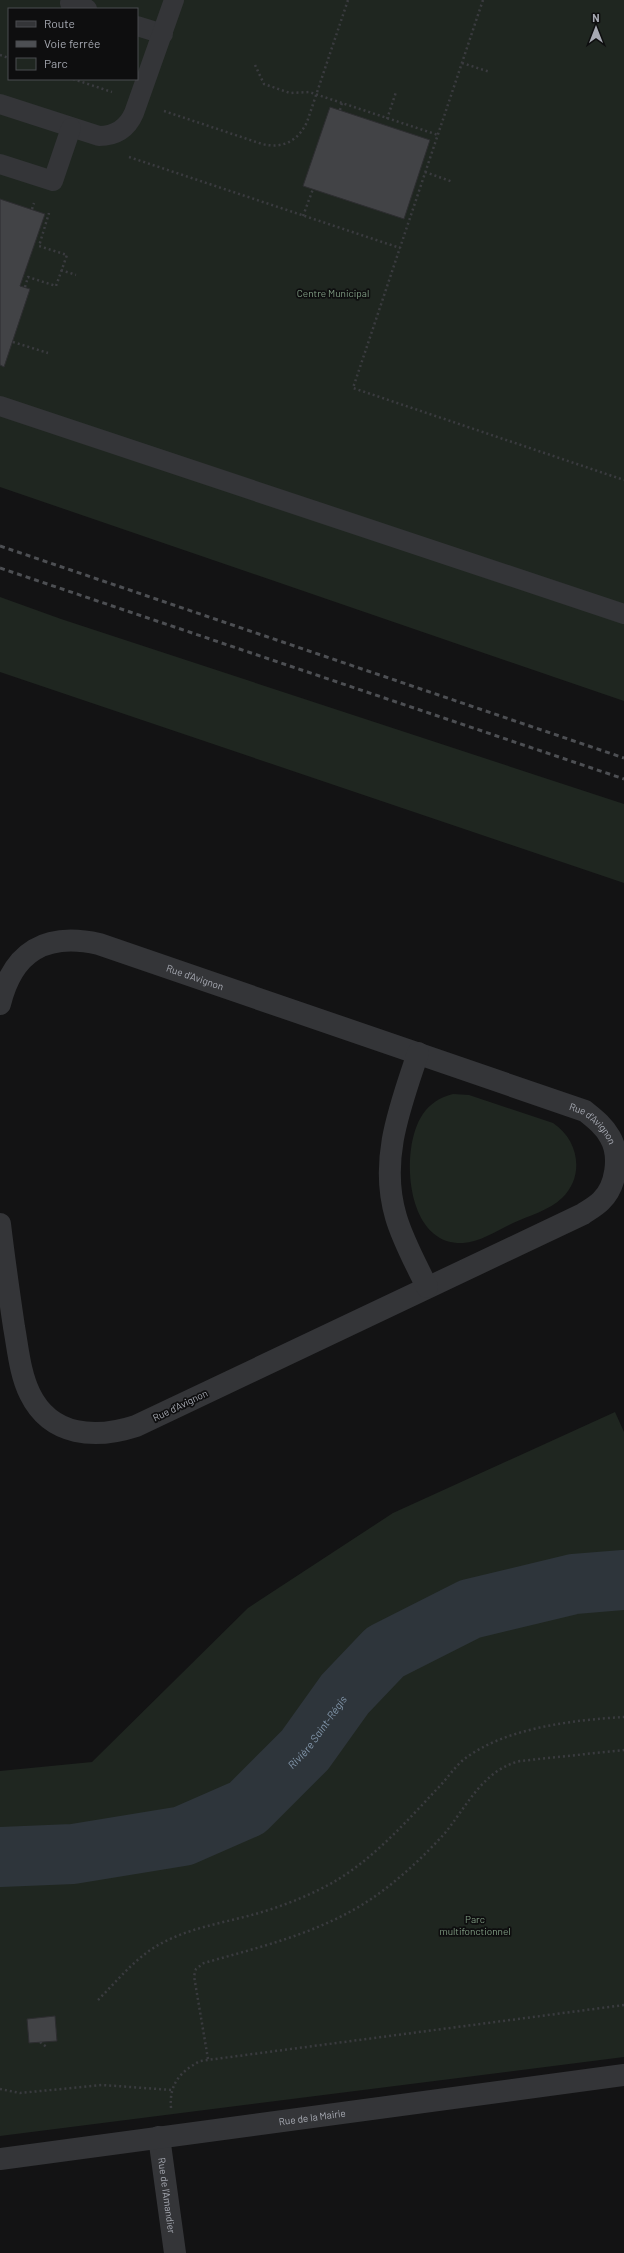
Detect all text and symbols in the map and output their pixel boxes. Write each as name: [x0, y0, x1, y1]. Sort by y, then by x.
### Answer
legend: [8, 8, 138, 80]
north arrow: [576, 8, 616, 48]
text: N: [592, 11, 600, 24]
text: Route: [44, 16, 75, 30]
text: Voie ferrée: [44, 36, 100, 50]
text: Parc: [44, 56, 68, 70]
park label: Centre Municipal: [297, 287, 369, 299]
street label: Rue d'Avignon: [165, 962, 225, 992]
street label: Rue d'Avignon: [568, 1100, 619, 1146]
street label: Rue d'Avignon: [151, 1387, 209, 1423]
water label: Rivière Saint-Régis: [284, 1693, 349, 1771]
park label: Parc multifonctionnel: [439, 1913, 511, 1937]
street label: Rue de la Mairie: [278, 2107, 346, 2127]
street label: Rue de l'Amandier: [156, 2157, 178, 2235]

